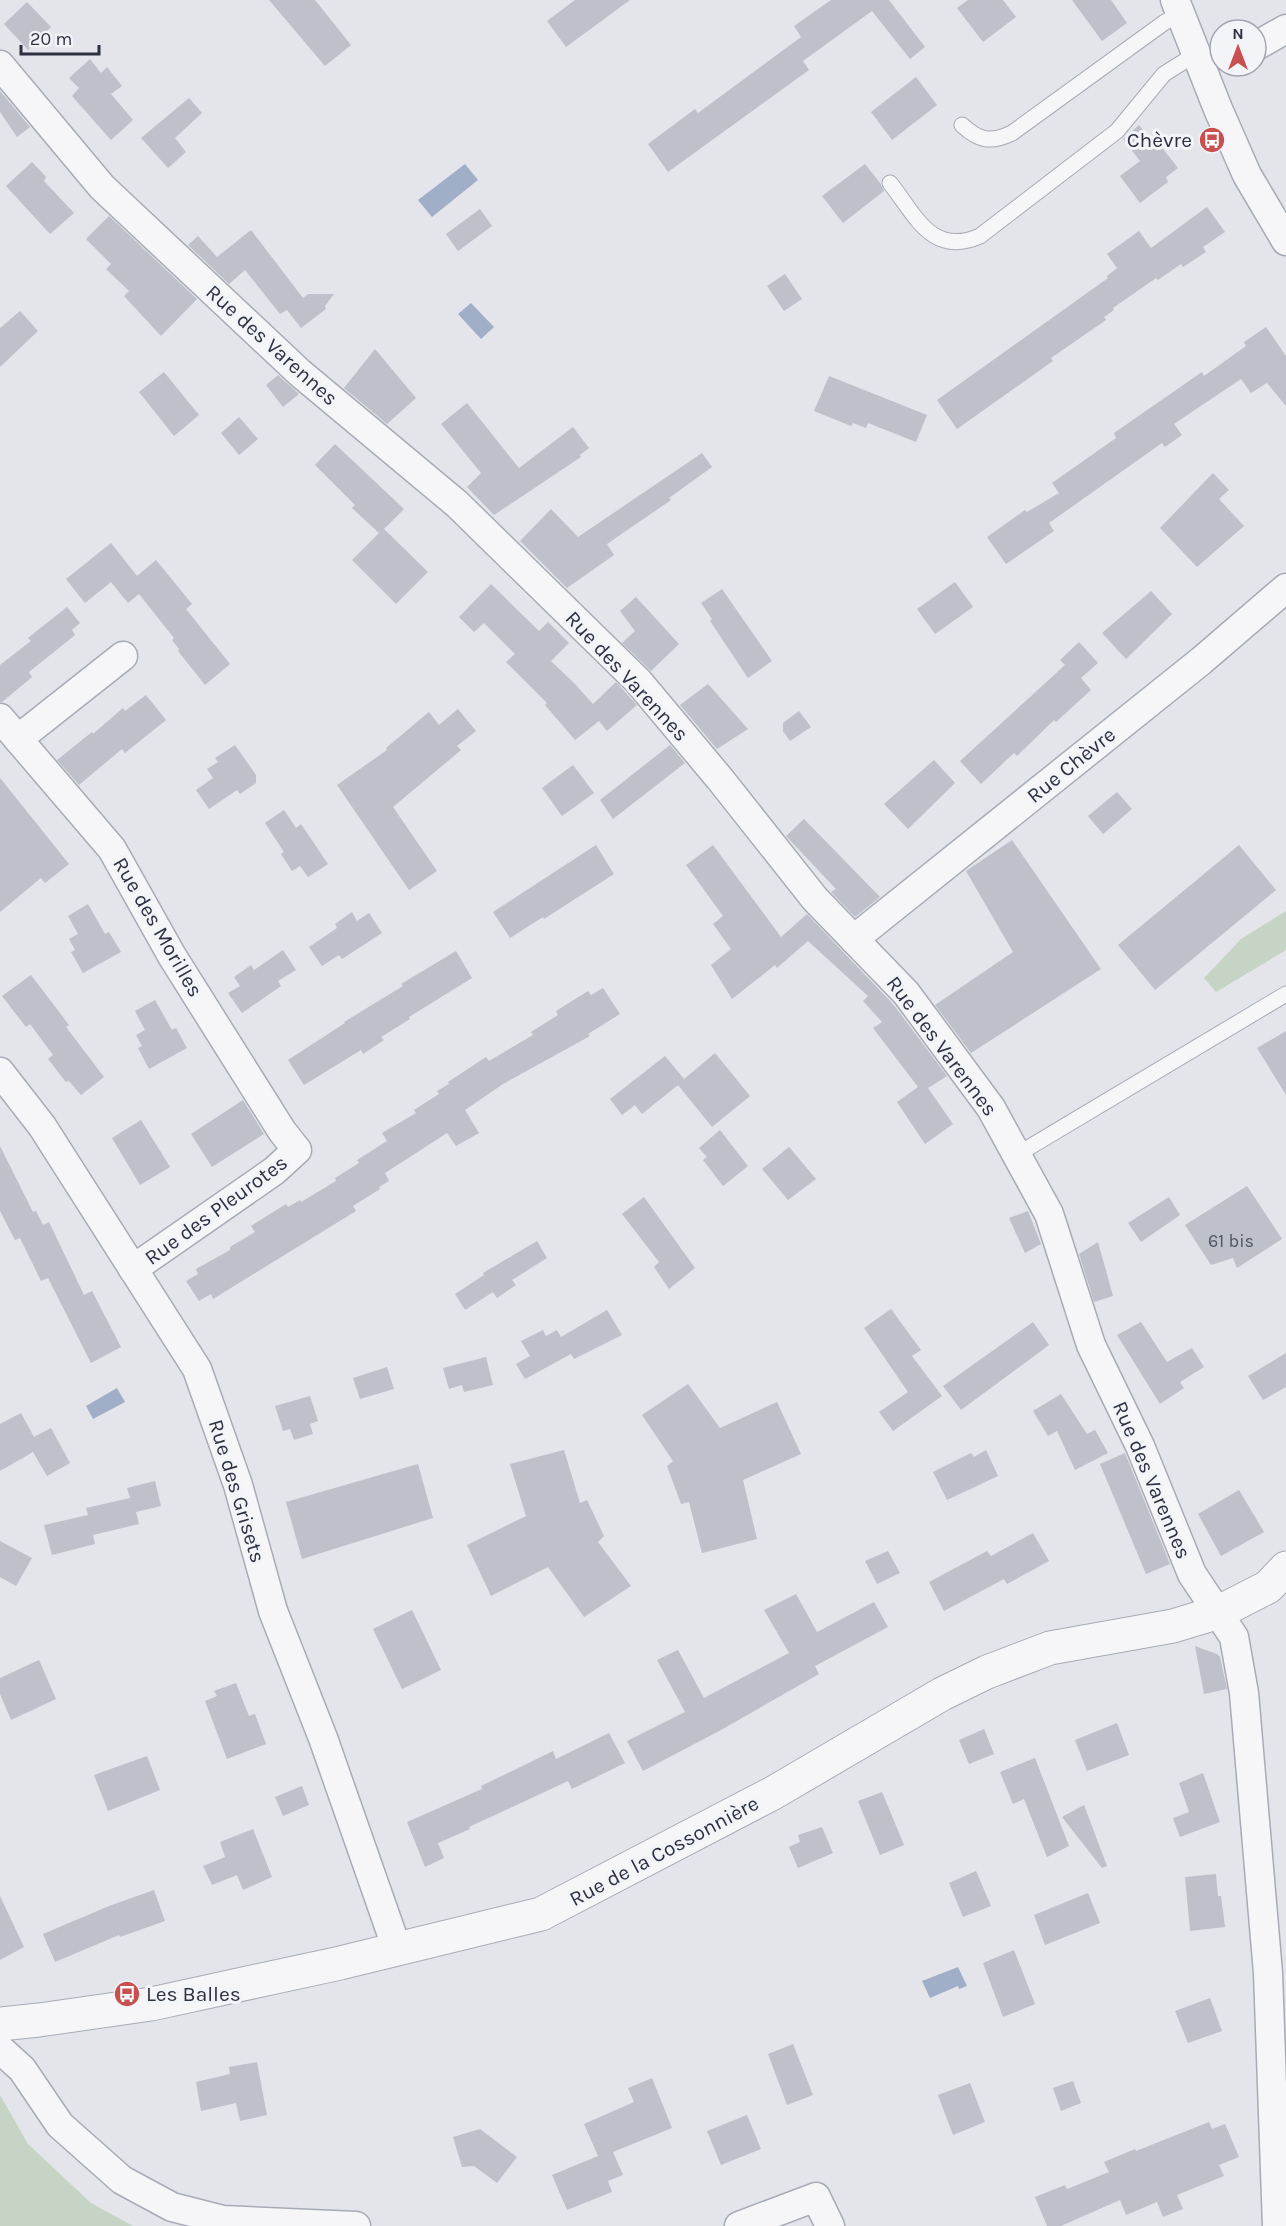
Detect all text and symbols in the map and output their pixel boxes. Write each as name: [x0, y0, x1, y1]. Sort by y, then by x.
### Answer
scale bar: [21, 18, 99, 56]
north arrow: [1208, 18, 1268, 78]
text: N: [1232, 24, 1244, 43]
text: 20 m: [30, 28, 72, 50]
bus stop icon: Chèvre: [1197, 125, 1227, 155]
place label: Chèvre: [1127, 128, 1192, 152]
street label: Rue des Varennes: [201, 280, 343, 410]
street label: Rue des Varennes: [561, 606, 693, 746]
street label: Rue Chèvre: [1022, 722, 1120, 808]
street label: Rue des Morilles: [108, 853, 208, 1001]
street label: Rue des Varennes: [882, 971, 1002, 1121]
street label: Rue des Pleurotes: [140, 1150, 292, 1270]
house number: 61 bis: [1208, 1230, 1254, 1252]
street label: Rue des Varennes: [1108, 1398, 1196, 1562]
street label: Rue des Grisets: [204, 1416, 270, 1566]
street label: Rue de la Cossonnière: [565, 1791, 763, 1911]
bus stop icon: Les Balles: [112, 1979, 142, 2009]
place label: Les Balles: [146, 1982, 241, 2006]

